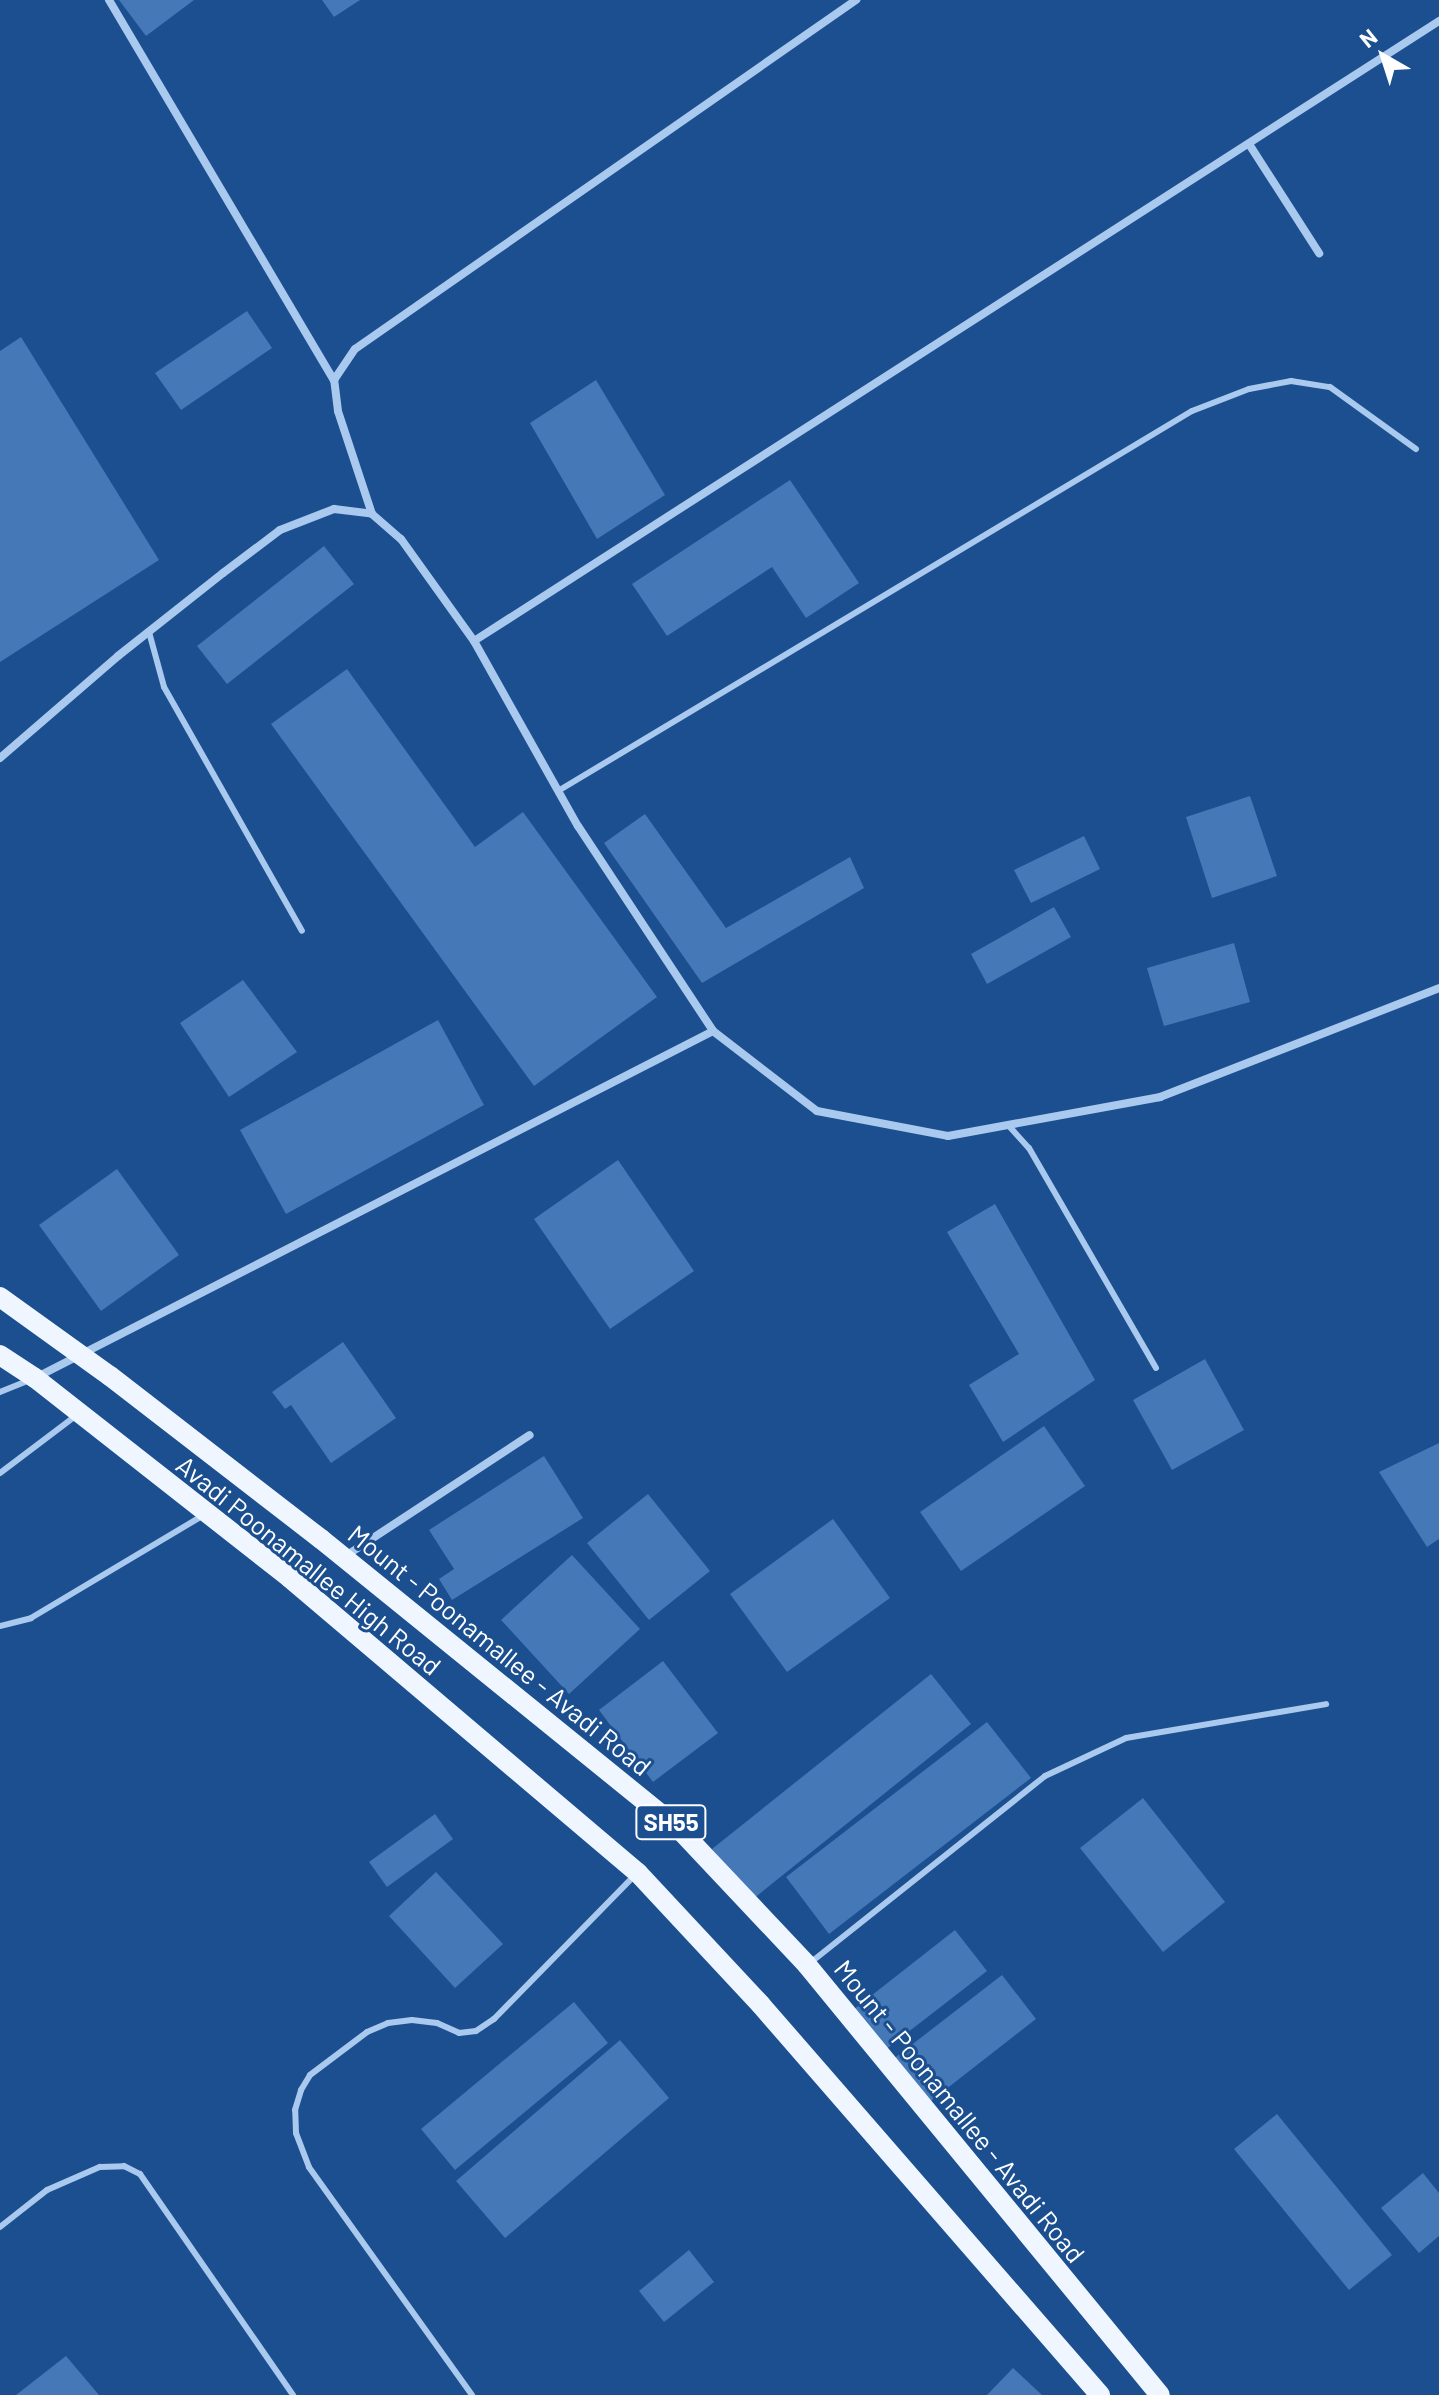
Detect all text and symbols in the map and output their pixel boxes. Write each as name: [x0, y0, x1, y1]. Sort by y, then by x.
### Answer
north arrow: [1343, 16, 1423, 96]
text: N: [1354, 23, 1382, 52]
street label: Avadi Poonamallee High Road: [171, 1449, 447, 1681]
street label: Mount - Poonamallee - Avadi Road: [342, 1518, 658, 1782]
road number: SH55: [635, 1802, 707, 1842]
street label: Mount - Poonamallee - Avadi Road: [828, 1953, 1092, 2269]

